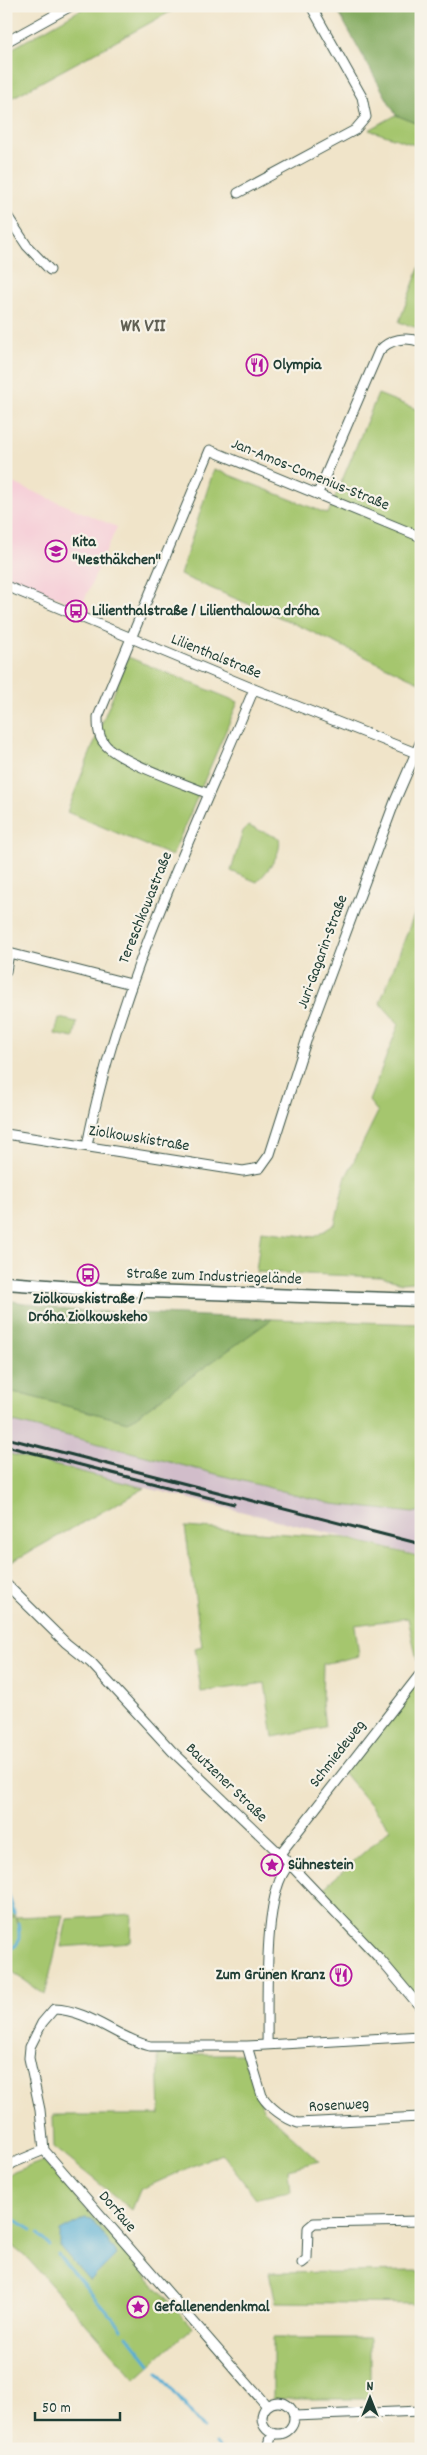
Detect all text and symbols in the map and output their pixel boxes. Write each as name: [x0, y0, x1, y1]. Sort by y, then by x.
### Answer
district label: WK VII: [121, 314, 166, 341]
restaurant icon: Olympia: [245, 353, 269, 377]
place label: Olympia: [273, 354, 323, 377]
street label: Jan-Amos-Comenius-Straße: [227, 433, 393, 517]
place label: Kita "Nesthäkchen": [72, 531, 161, 572]
school or university icon: Kita "Nesthäkchen": [44, 539, 68, 563]
bus stop icon: Lilienthalstraße / Lilienthalowa dróha: [64, 599, 88, 623]
place label: Lilienthalstraße / Lilienthalowa dróha: [92, 600, 320, 623]
street label: Lilienthalstraße: [167, 628, 265, 686]
street label: Tereschkowastraße: [113, 848, 179, 968]
street label: Juri-Gagarin-Straße: [292, 892, 354, 1012]
street label: Ziolkowskistraße: [87, 1120, 191, 1158]
street label: Straße zum Industriegelände: [126, 1262, 302, 1292]
bus stop icon: Ziolkowskistraße / Dróha Ziolkowskeho: [76, 1263, 100, 1287]
place label: Ziolkowskistraße / Dróha Ziolkowskeho: [28, 1288, 148, 1329]
street label: Schmiedeweg: [304, 1715, 372, 1793]
street label: Bautzener Straße: [180, 1738, 272, 1828]
place icon: Sühnestein: [260, 1853, 284, 1877]
place label: Sühnestein: [288, 1854, 354, 1877]
restaurant icon: Zum Grünen Kranz: [329, 1963, 353, 1987]
place label: Zum Grünen Kranz: [216, 1964, 326, 1987]
street label: Rosenweg: [308, 2093, 370, 2119]
street label: Dorfaue: [92, 2186, 142, 2238]
place icon: Gefallenendenkmal: [126, 2295, 150, 2319]
place label: Gefallenendenkmal: [154, 2296, 270, 2319]
north arrow: [344, 2372, 394, 2422]
text: N: [367, 2377, 374, 2397]
scale bar: [35, 2390, 120, 2422]
text: 50 m: [42, 2398, 71, 2420]

